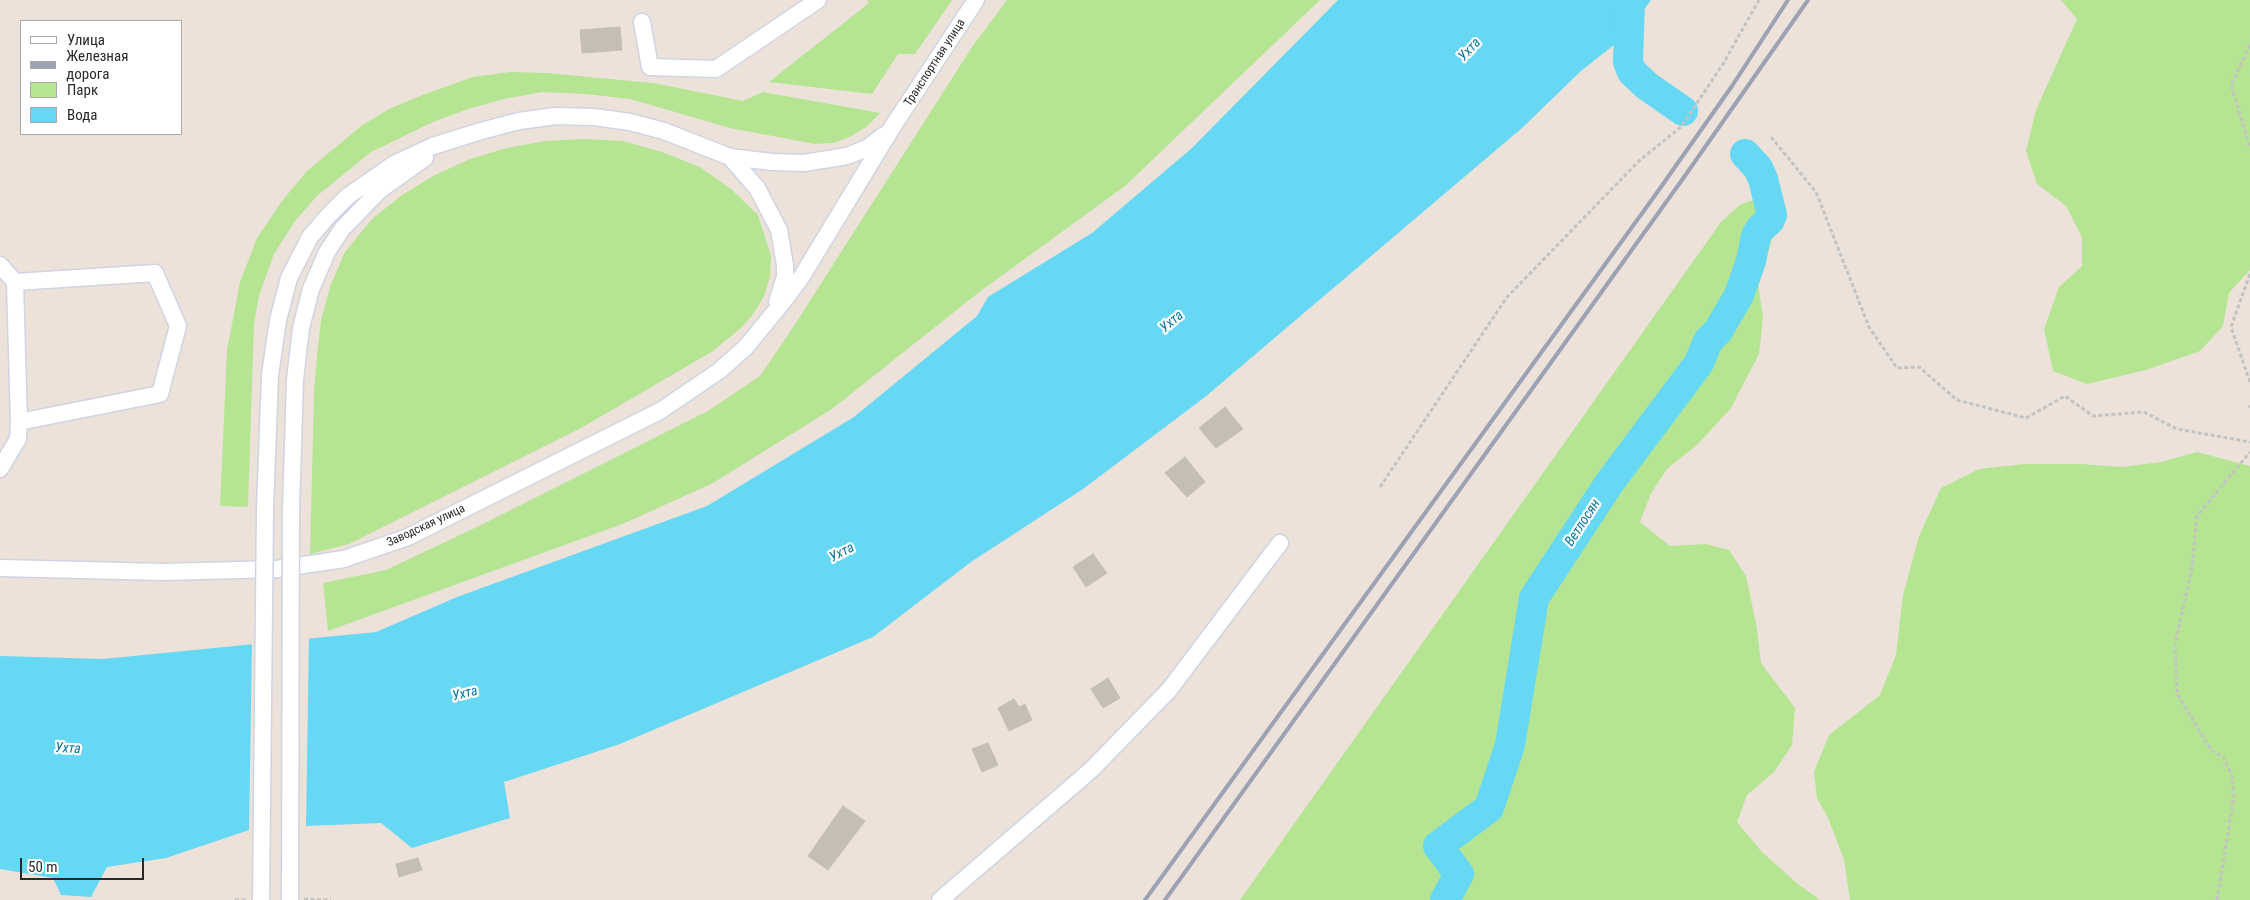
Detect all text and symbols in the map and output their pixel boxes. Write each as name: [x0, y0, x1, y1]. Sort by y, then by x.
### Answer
street label: Транспортная улица: [901, 17, 969, 109]
legend: [20, 20, 182, 135]
text: Улица: [67, 31, 105, 49]
water label: Ухта: [1455, 35, 1485, 65]
text: Железная дорога: [66, 47, 128, 83]
text: Парк: [67, 81, 98, 99]
text: Вода: [67, 106, 97, 124]
water label: Ухта: [1157, 307, 1187, 337]
water label: Ветлосян: [1562, 496, 1604, 550]
street label: Заводская улица: [385, 502, 467, 550]
water label: Ухта: [827, 540, 857, 566]
water label: Ухта: [451, 683, 479, 705]
water label: Ухта: [55, 740, 81, 758]
scale bar: [22, 848, 146, 880]
text: 50 m: [28, 858, 58, 876]

